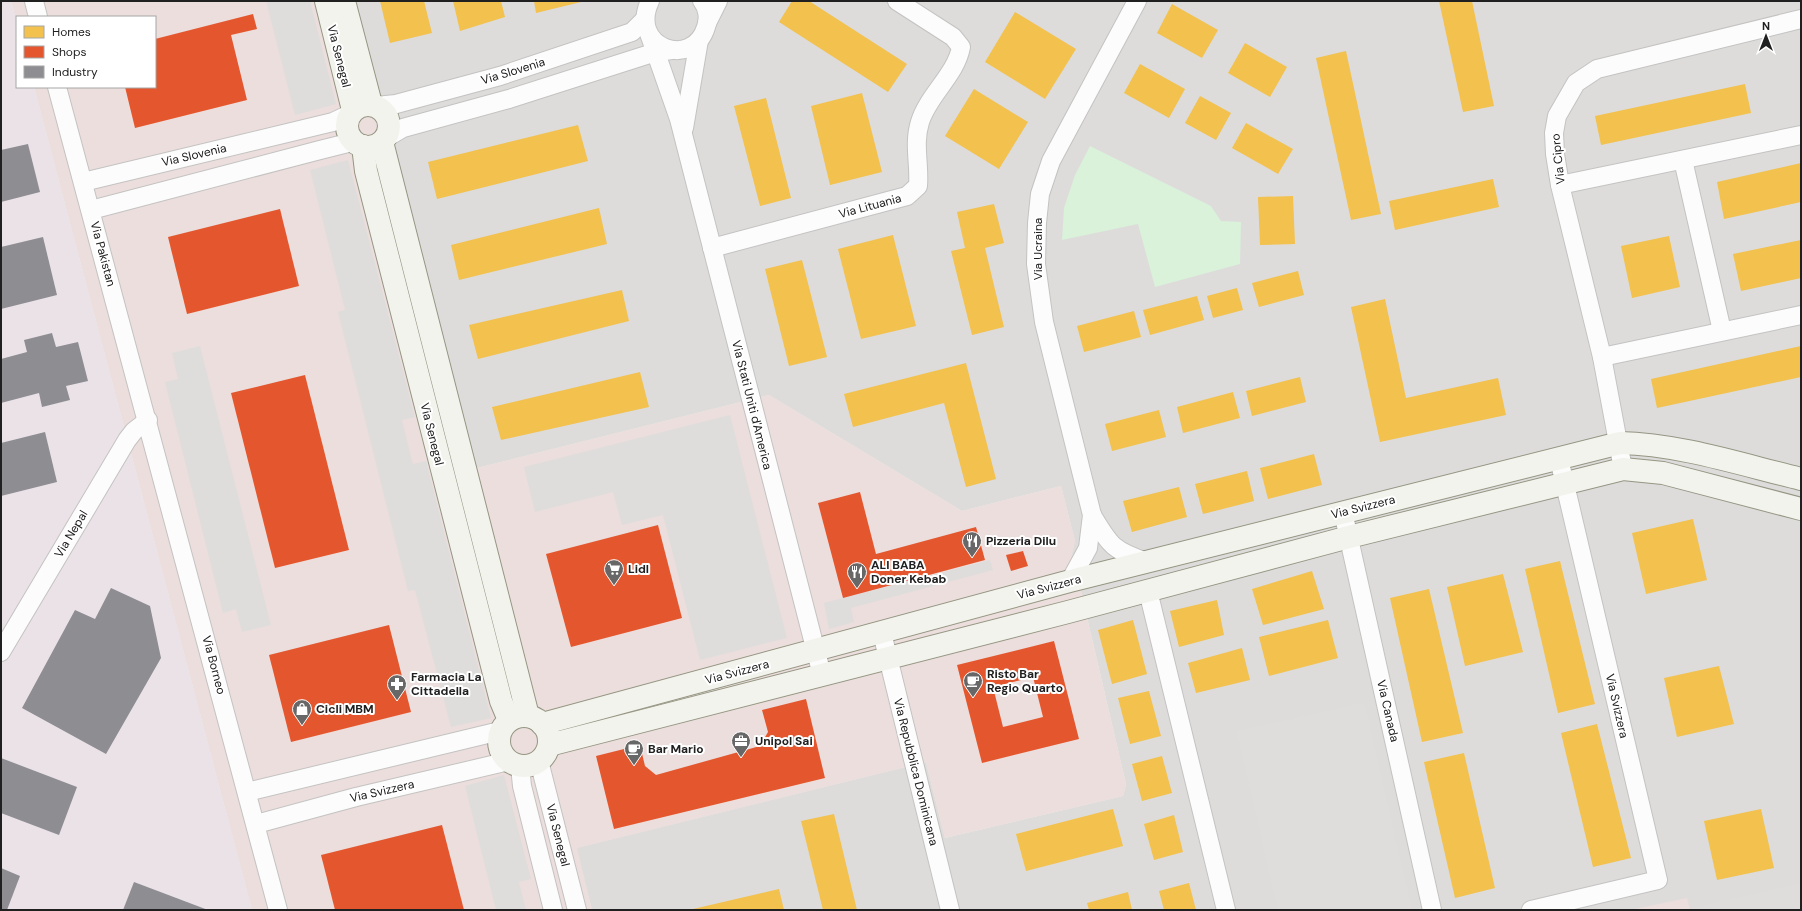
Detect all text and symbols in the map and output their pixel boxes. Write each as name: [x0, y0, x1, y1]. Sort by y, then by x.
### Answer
legend: [16, 16, 156, 88]
north arrow: [1746, 16, 1786, 56]
text: N: [1762, 19, 1770, 33]
street label: Via Senegal: [323, 23, 355, 89]
text: Homes: [52, 24, 91, 40]
text: Shops: [52, 44, 87, 60]
street label: Via Slovenia: [479, 54, 547, 88]
text: Industry: [52, 64, 98, 80]
street label: Via Cipro: [1547, 133, 1569, 185]
street label: Via Slovenia: [160, 140, 228, 170]
street label: Via Lituania: [837, 190, 903, 222]
street label: Via Ucraina: [1030, 218, 1046, 280]
street label: Via Pakistan: [87, 220, 119, 288]
street label: Via Stati Uniti d'America: [728, 339, 776, 471]
street label: Via Senegal: [416, 401, 448, 467]
street label: Via Svizzera: [1329, 491, 1397, 523]
street label: Via Nepal: [51, 507, 91, 561]
restaurant icon: Pizzeria Dilu: [961, 530, 983, 558]
place label: Pizzeria Dilu: [986, 533, 1056, 549]
place label: ALI BABA Doner Kebab: [871, 557, 947, 587]
supermarket icon: Lidl: [603, 558, 625, 586]
place label: Lidl: [628, 561, 649, 577]
restaurant icon: ALI BABA Doner Kebab: [846, 561, 868, 589]
street label: Via Svizzera: [1015, 571, 1083, 603]
street label: Via Borneo: [198, 634, 230, 696]
street label: Via Svizzera: [703, 656, 771, 688]
place label: Risto Bar Regio Quarto: [987, 666, 1063, 696]
place label: Farmacia La Cittadella: [411, 669, 482, 699]
cafe icon: Risto Bar Regio Quarto: [962, 670, 984, 698]
street label: Via Svizzera: [1602, 672, 1632, 740]
pharmacy icon: Farmacia La Cittadella: [386, 673, 408, 701]
street label: Via Canada: [1373, 678, 1403, 744]
street label: Via Repubblica Dominicana: [890, 697, 942, 847]
shop icon: Cicli MBM: [291, 698, 313, 726]
place label: Cicli MBM: [316, 701, 374, 717]
office icon: Unipol Sai: [730, 730, 752, 758]
place label: Unipol Sai: [755, 733, 813, 749]
cafe icon: Bar Mario: [623, 738, 645, 766]
place label: Bar Mario: [648, 741, 704, 757]
street label: Via Svizzera: [348, 776, 416, 806]
street label: Via Senegal: [542, 802, 574, 868]

